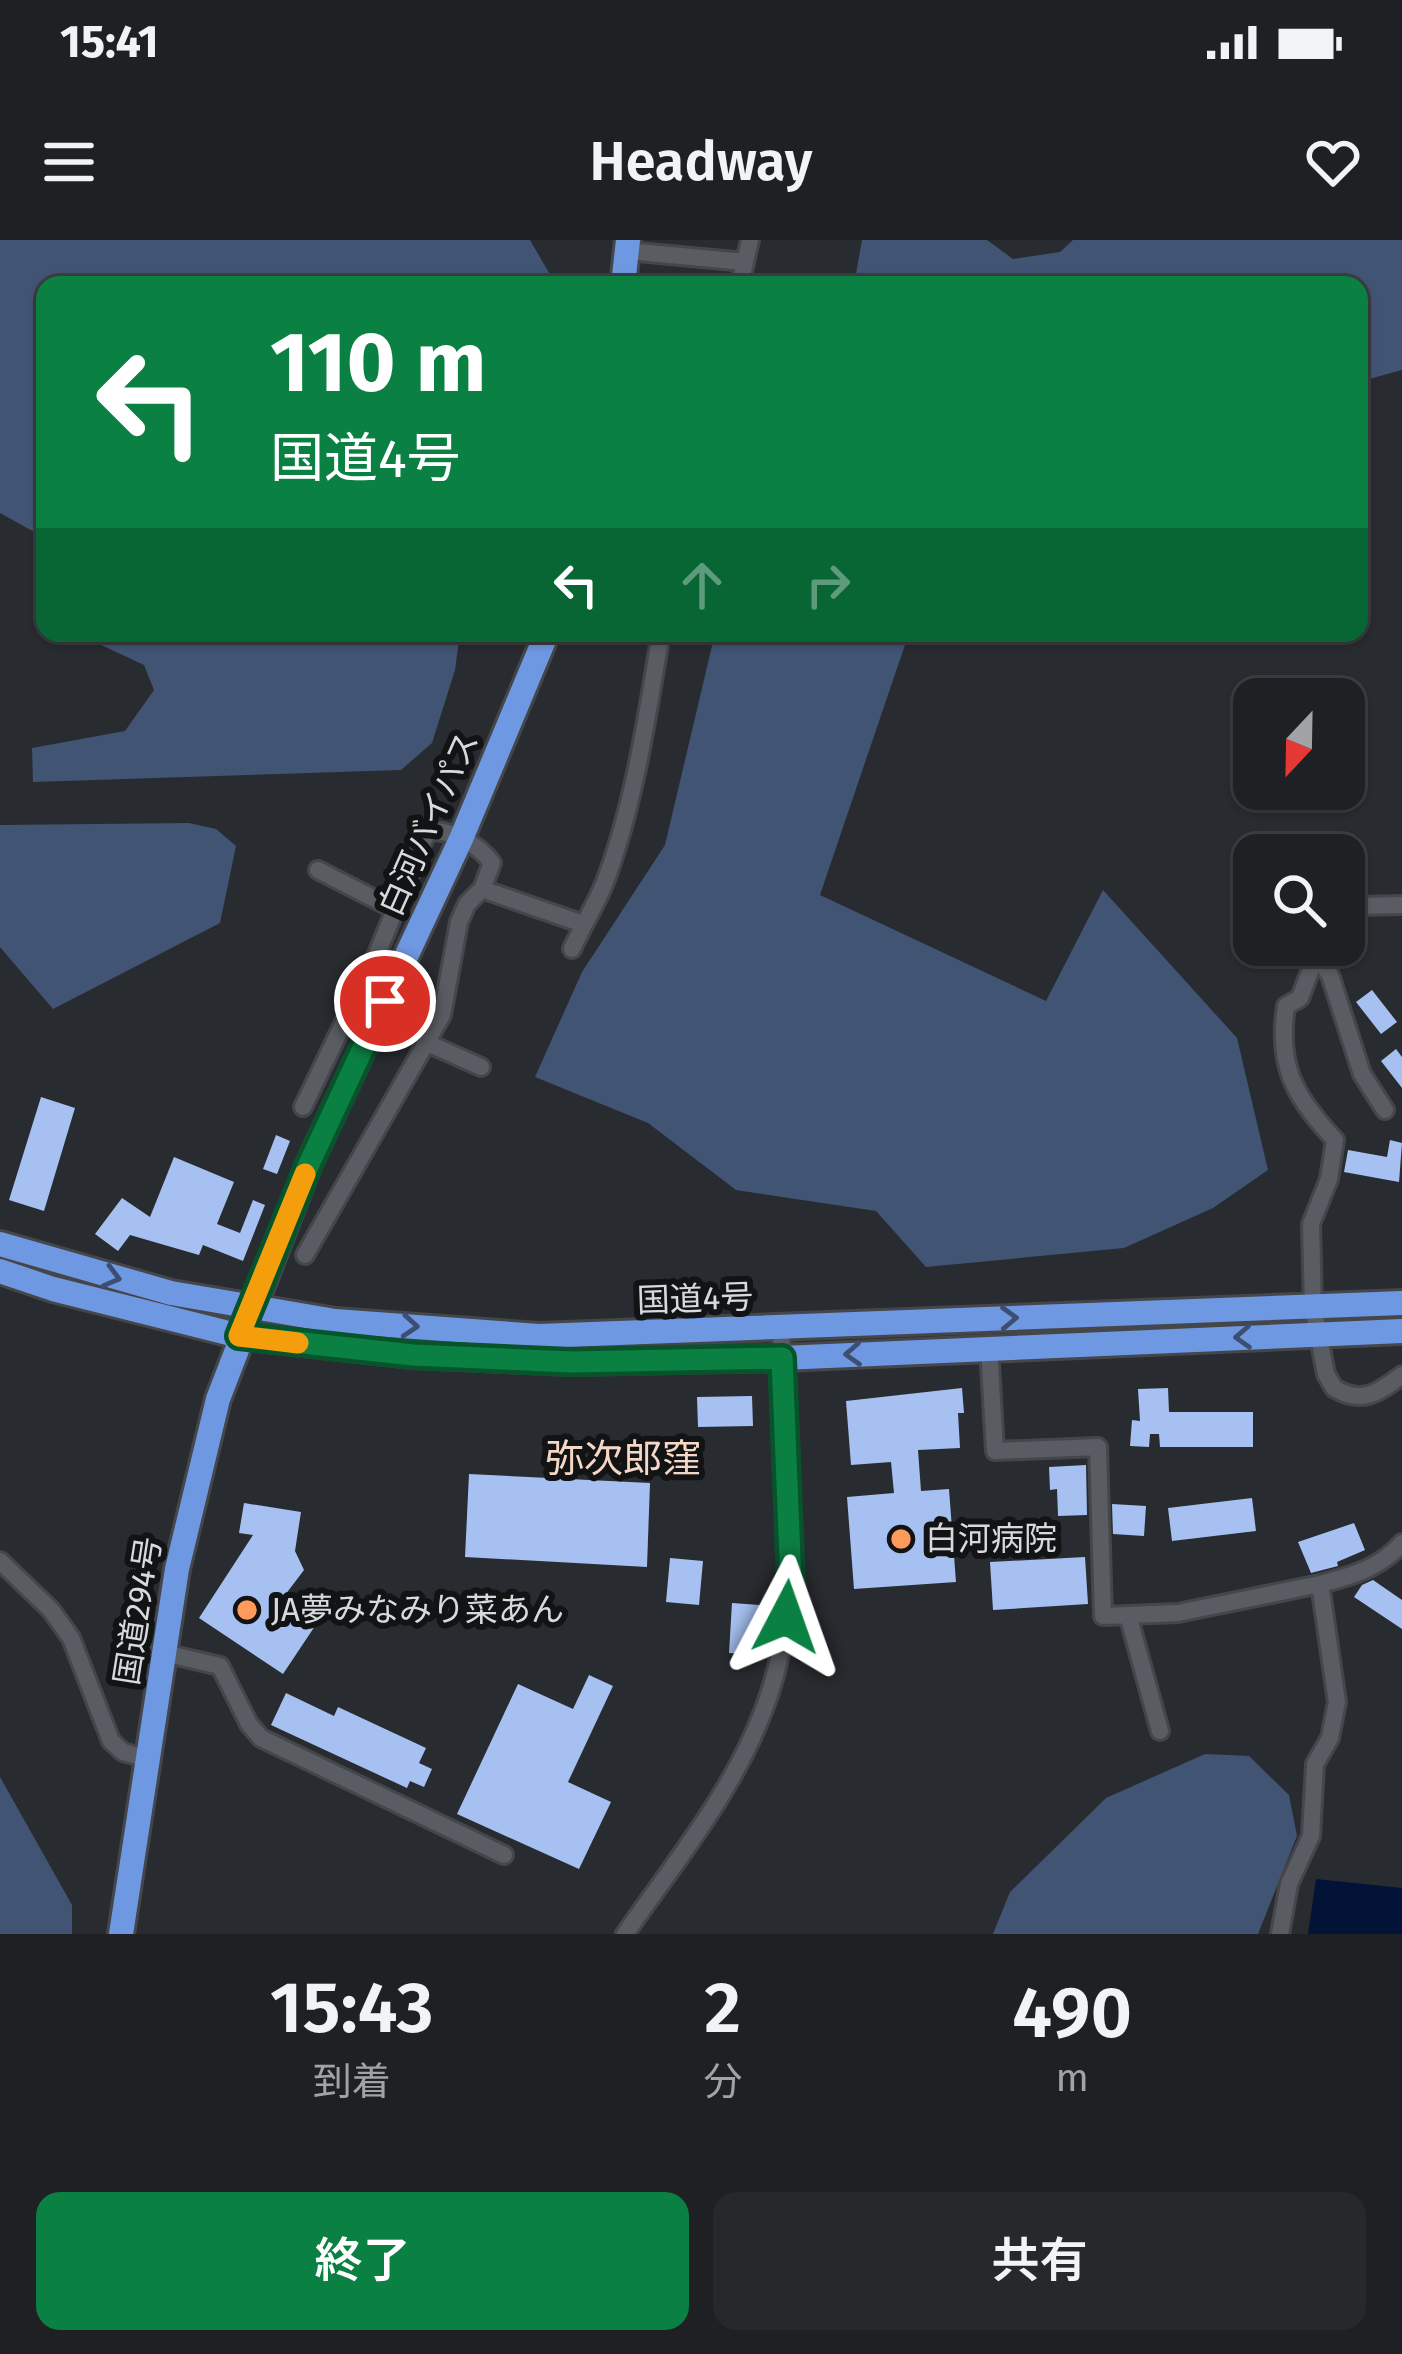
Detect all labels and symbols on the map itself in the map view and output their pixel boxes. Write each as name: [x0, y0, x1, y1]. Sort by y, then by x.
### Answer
north arrow: [1233, 678, 1365, 810]
street label: 白河バイパス: [371, 726, 487, 922]
pin: [334, 950, 436, 1052]
one-way arrow: [101, 1262, 122, 1287]
street label: 国道4号: [636, 1277, 754, 1321]
one-way arrow: [1000, 1305, 1019, 1331]
one-way arrow: [401, 1313, 420, 1339]
one-way arrow: [1233, 1324, 1252, 1350]
one-way arrow: [844, 1341, 862, 1367]
district label: 弥次郎窪: [545, 1436, 701, 1482]
place label: 白河病院: [925, 1519, 1057, 1559]
marker: 白河病院: [888, 1526, 914, 1552]
street label: 国道294号: [107, 1534, 169, 1688]
position arrow: [723, 1554, 849, 1680]
place label: JA夢みなみり菜あん: [271, 1590, 564, 1630]
marker: JA夢みなみり菜あん: [234, 1597, 260, 1623]

